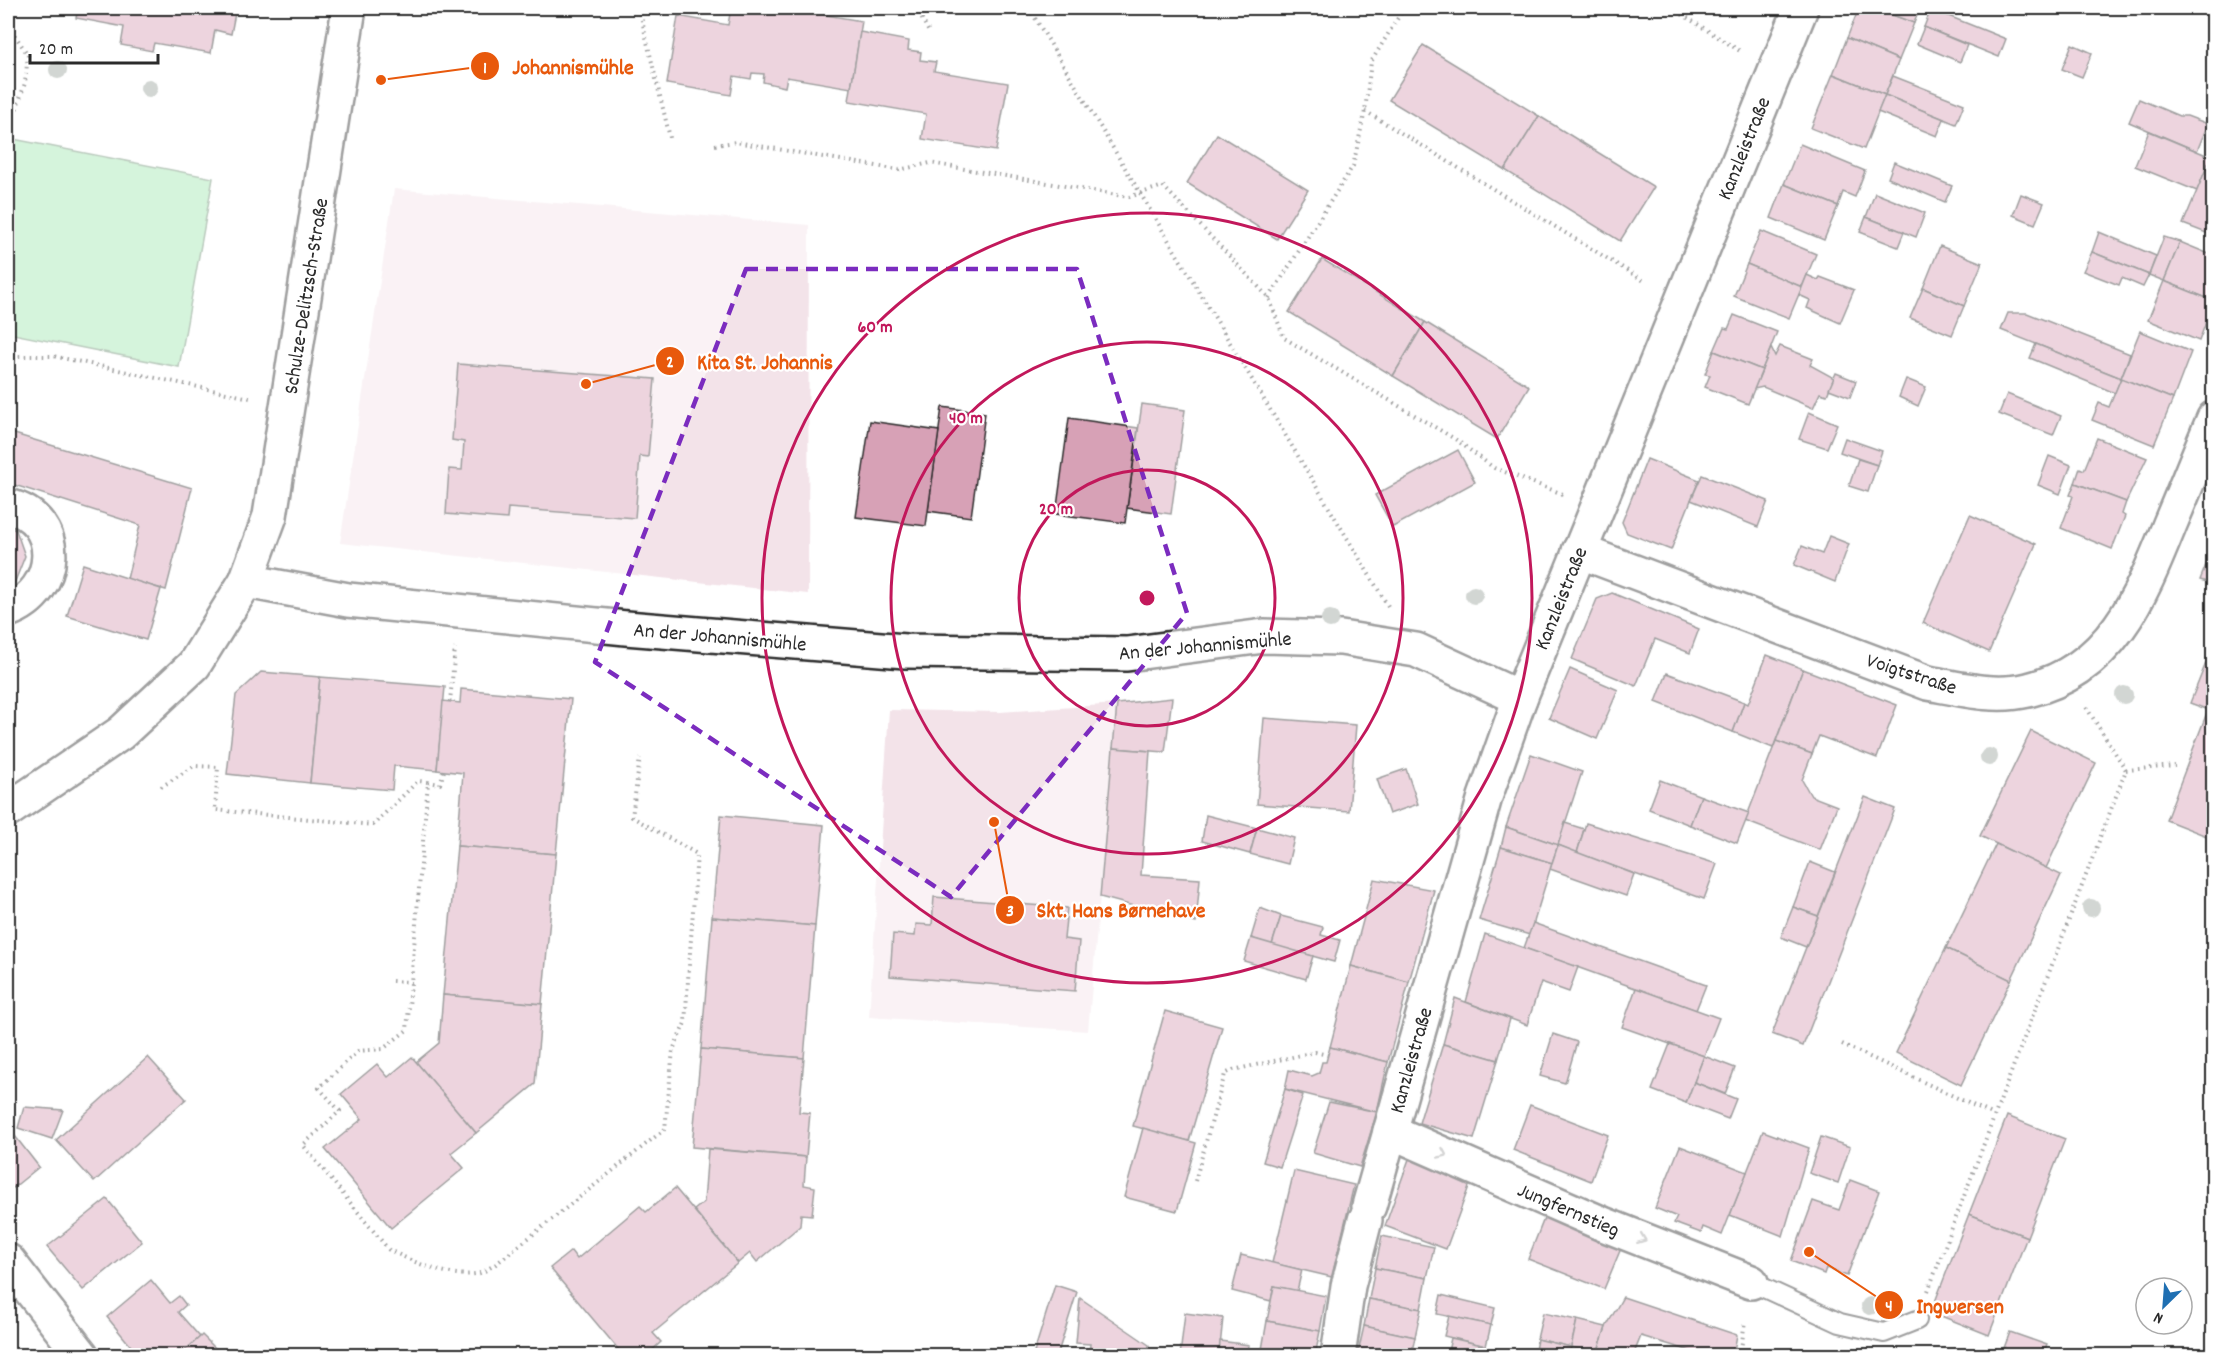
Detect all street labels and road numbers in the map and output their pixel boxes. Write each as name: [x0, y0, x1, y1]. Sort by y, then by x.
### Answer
street label: Kanzleistraße: [1712, 93, 1780, 205]
street label: Schulze-Delitzsch-Straße: [278, 196, 338, 397]
street label: Kanzleistraße: [1529, 543, 1597, 655]
street label: An der Johannismühle: [632, 616, 807, 661]
street label: An der Johannismühle: [1118, 625, 1293, 670]
street label: Voigtstraße: [1862, 647, 1960, 705]
street label: Kanzleistraße: [1383, 1004, 1442, 1117]
street label: Jungfernstieg: [1512, 1177, 1624, 1247]

